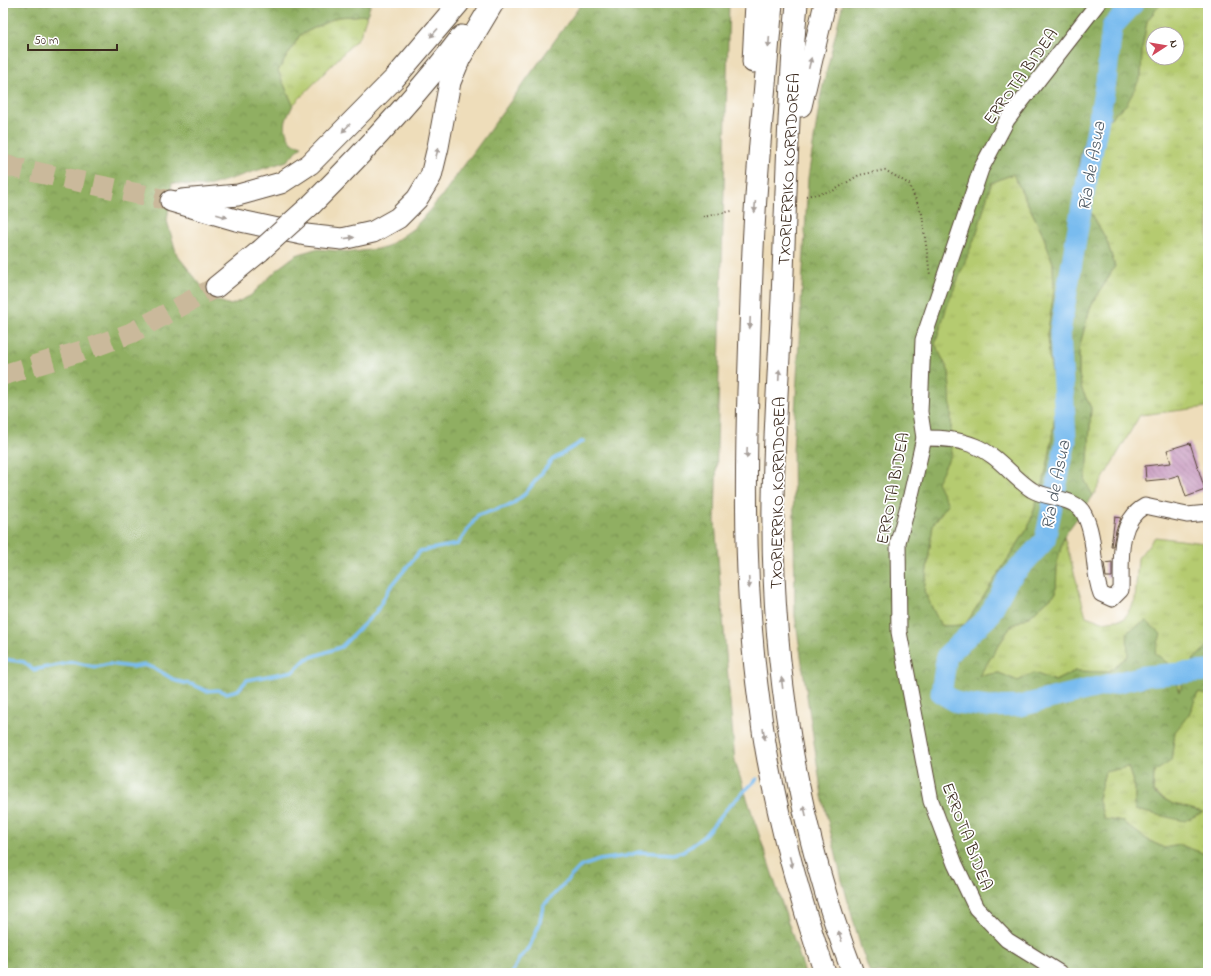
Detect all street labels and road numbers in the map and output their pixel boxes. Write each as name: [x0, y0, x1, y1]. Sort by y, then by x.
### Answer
street label: ERROTA BIDEA: [978, 24, 1065, 130]
street label: TXORIERRIKO KORRIDOREA: [772, 72, 807, 266]
street label: TXORIERRIKO KORRIDOREA: [764, 397, 793, 589]
street label: ERROTA BIDEA: [870, 430, 917, 546]
street label: ERROTA BIDEA: [935, 779, 999, 894]

